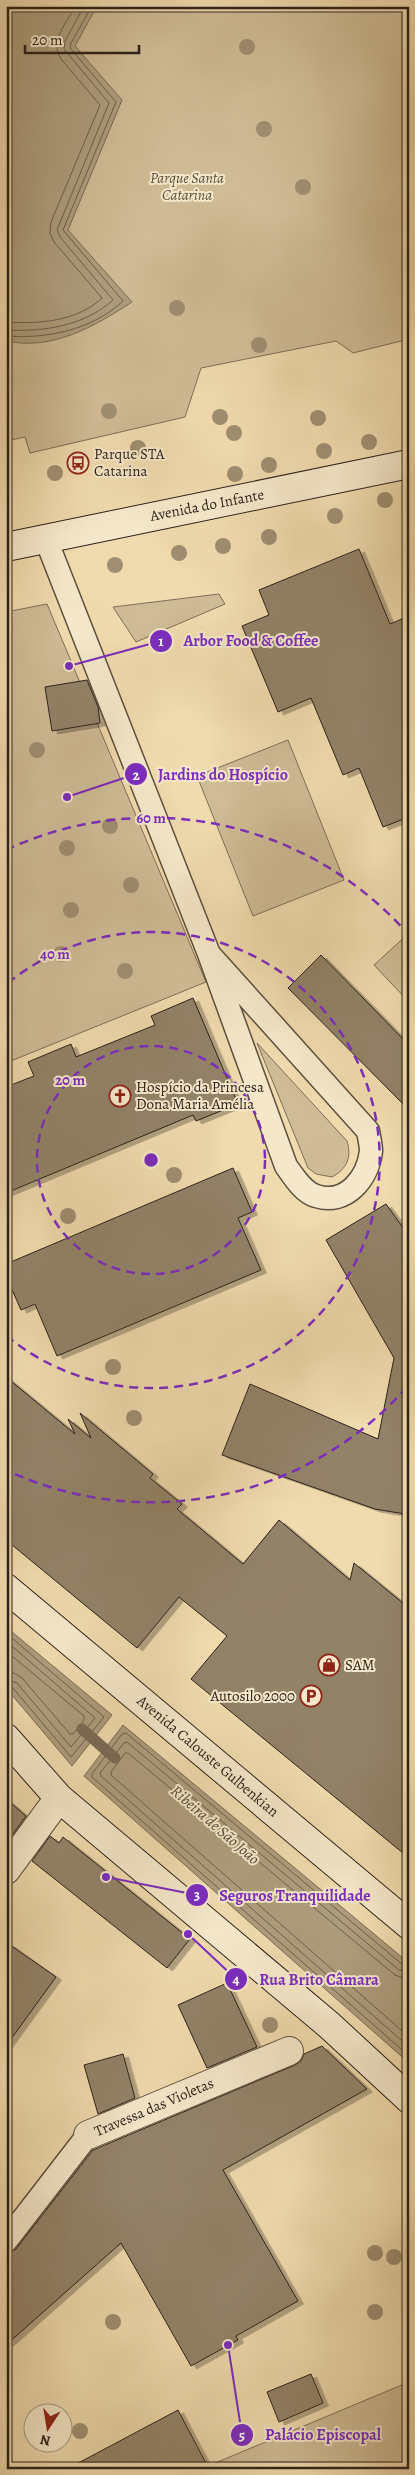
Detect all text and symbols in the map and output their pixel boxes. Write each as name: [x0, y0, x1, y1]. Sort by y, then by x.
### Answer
scale bar: [25, 22, 139, 54]
text: 20 m: [32, 30, 63, 50]
park label: Parque Santa Catarina: [150, 168, 224, 205]
place label: Parque STA Catarina: [94, 444, 165, 481]
bus stop icon: Parque STA Catarina: [66, 451, 90, 475]
street label: Avenida do Infante: [147, 484, 266, 526]
callout: Arbor Food & Coffee: [149, 625, 329, 656]
text: Arbor Food & Coffee: [183, 630, 318, 652]
text: 1: [158, 631, 164, 651]
callout: Jardins do Hospício: [124, 759, 298, 790]
text: Jardins do Hospício: [158, 764, 288, 786]
text: 2: [132, 765, 140, 785]
text: 60 m: [136, 808, 166, 828]
text: 40 m: [40, 944, 70, 964]
text: 20 m: [55, 1070, 85, 1090]
place label: Hospício da Princesa Dona Maria Amélia: [136, 1077, 264, 1114]
church icon: Hospício da Princesa Dona Maria Amélia: [108, 1084, 132, 1108]
centre of rings: [142, 1151, 160, 1169]
shop icon: SAM: [317, 1653, 341, 1677]
place label: SAM: [345, 1655, 374, 1675]
parking icon: Autosilo 2000: [299, 1684, 323, 1708]
place label: Autosilo 2000: [210, 1686, 295, 1706]
street label: Avenida Calouste Gulbenkian: [132, 1690, 283, 1821]
water label: Ribeira de São João: [166, 1780, 264, 1870]
callout: Seguros Tranquilidade: [185, 1880, 381, 1911]
text: 3: [194, 1885, 200, 1905]
text: Seguros Tranquilidade: [219, 1885, 371, 1907]
callout: Rua Brito Câmara: [224, 1964, 388, 1995]
text: 4: [232, 1969, 240, 1989]
text: Rua Brito Câmara: [259, 1969, 379, 1991]
street label: Travessa das Violetas: [91, 2073, 217, 2141]
north arrow: [22, 2402, 72, 2452]
callout: Palácio Episcopal: [230, 2419, 391, 2450]
text: Palácio Episcopal: [265, 2424, 382, 2446]
text: 5: [239, 2425, 245, 2445]
text: N: [38, 2430, 52, 2451]

